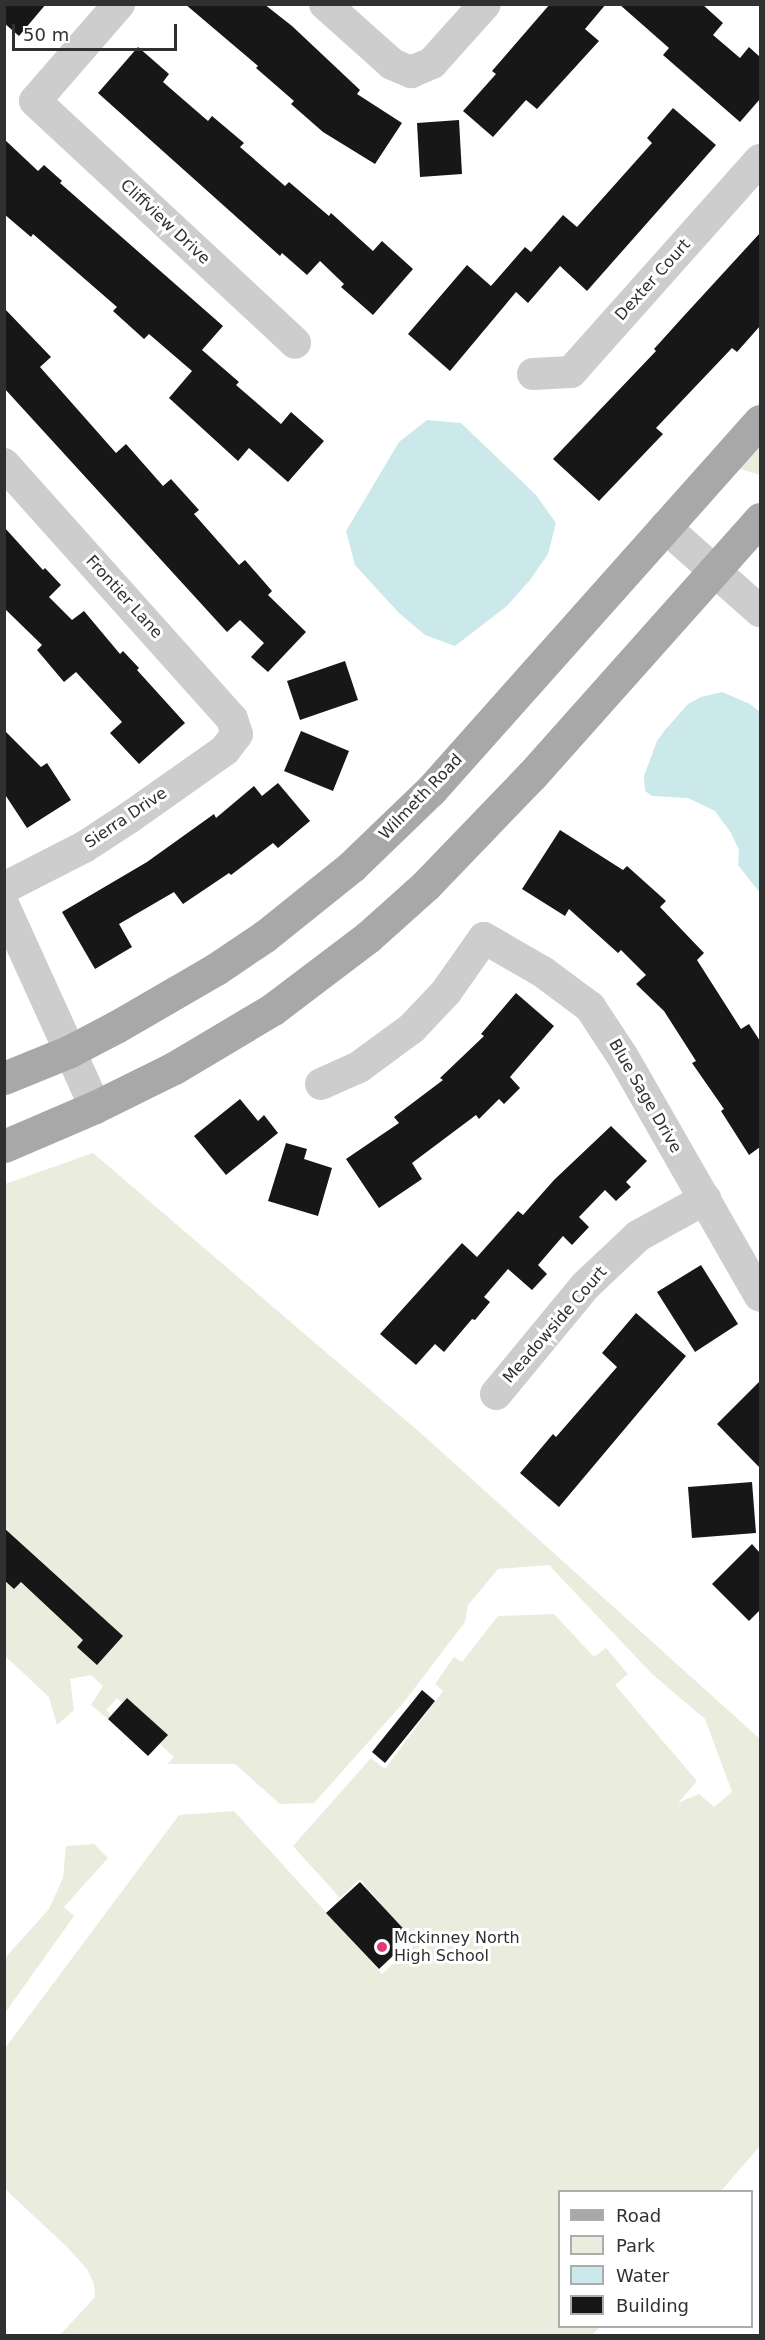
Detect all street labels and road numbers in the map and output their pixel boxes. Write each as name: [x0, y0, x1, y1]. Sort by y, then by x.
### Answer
street label: Cliffview Drive: [116, 176, 214, 268]
street label: Dexter Court: [611, 235, 695, 325]
street label: Frontier Lane: [82, 552, 166, 642]
street label: Wilmeth Road: [375, 750, 467, 844]
street label: Sierra Drive: [81, 784, 171, 852]
street label: Blue Sage Drive: [605, 1036, 685, 1156]
street label: Meadowside Court: [499, 1263, 611, 1387]

